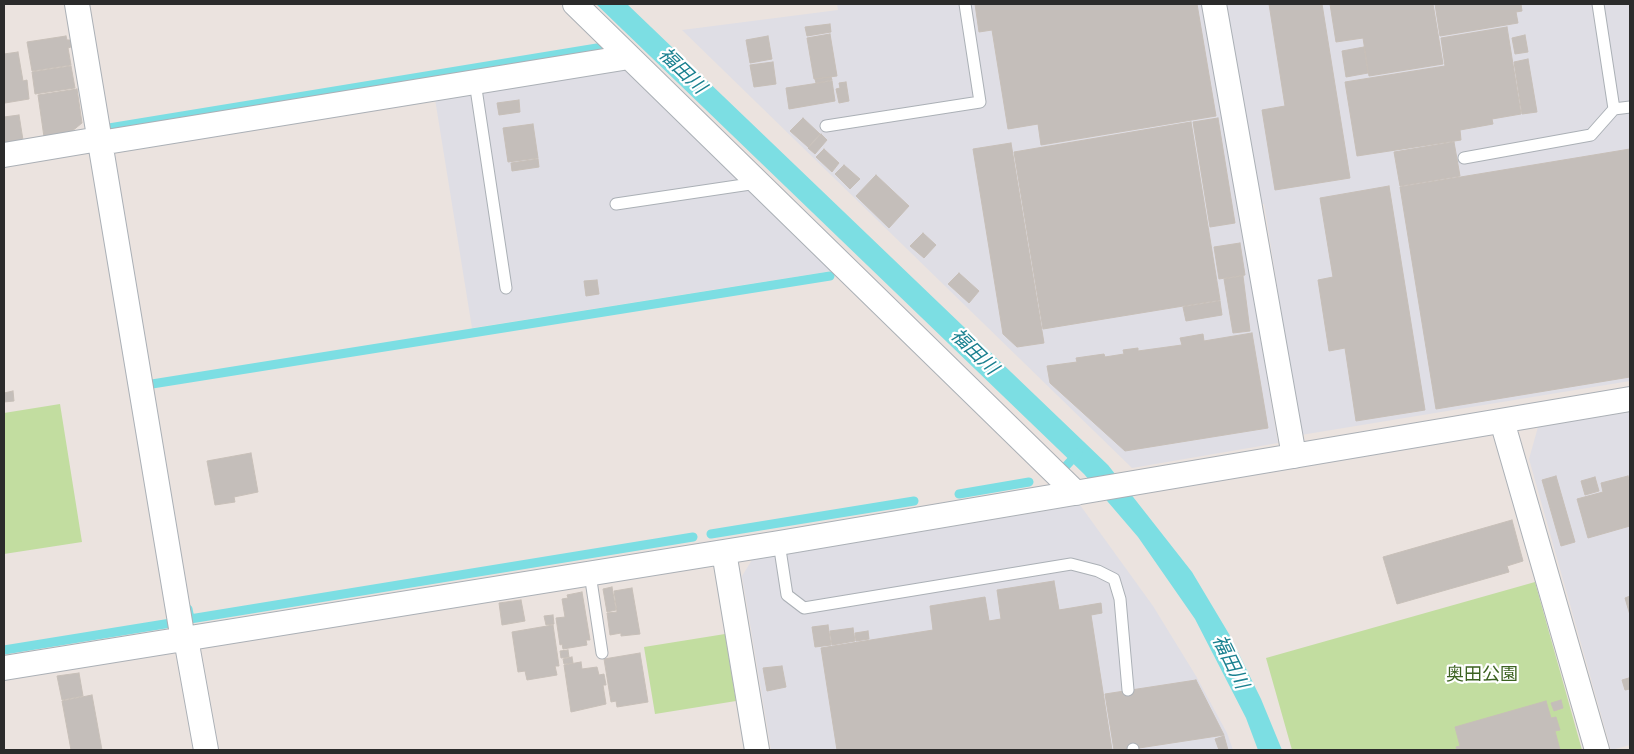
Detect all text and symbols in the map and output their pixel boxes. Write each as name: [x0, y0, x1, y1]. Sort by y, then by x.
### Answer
water label: 福田川: [654, 43, 710, 99]
water label: 福田川: [946, 324, 1002, 380]
water label: 福田川: [1207, 631, 1253, 693]
park label: 奥田公園: [1446, 664, 1518, 686]

